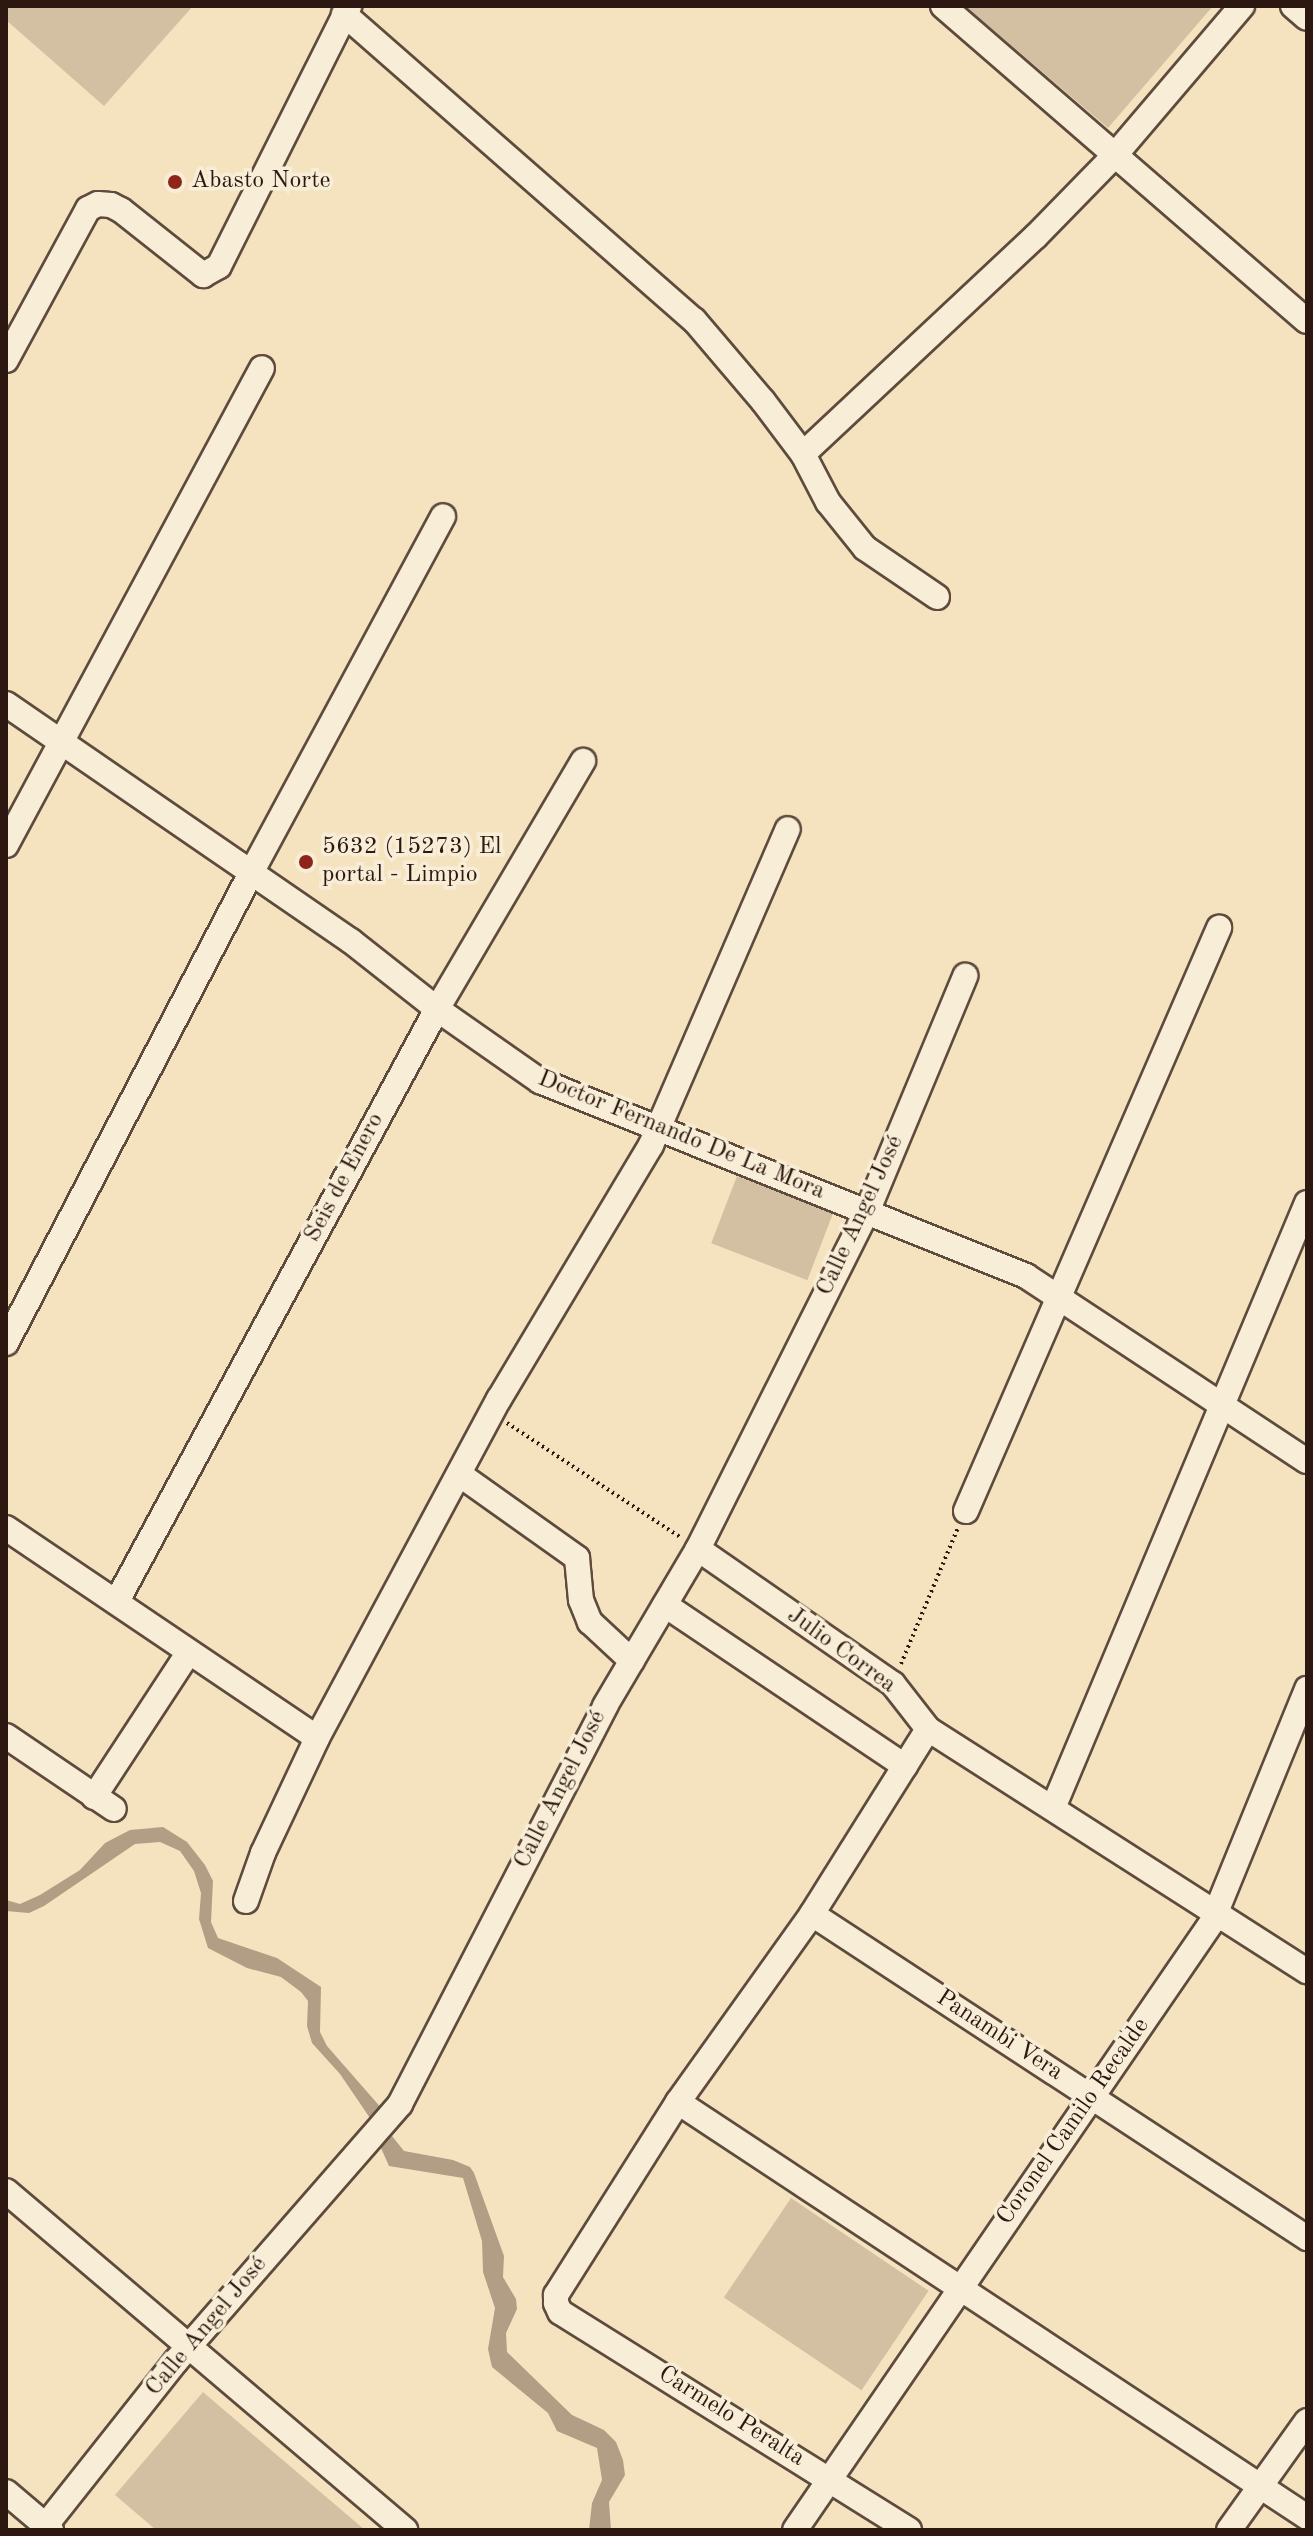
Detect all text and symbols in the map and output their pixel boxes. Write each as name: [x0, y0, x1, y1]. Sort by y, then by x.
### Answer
place label: Abasto Norte: [191, 168, 331, 196]
marker: Abasto Norte: [166, 173, 184, 191]
place label: 5632 (15273) El portal - Limpio: [322, 834, 502, 890]
marker: 5632 (15273) El portal - Limpio: [297, 853, 315, 871]
street label: Doctor Fernando De La Mora: [533, 1065, 829, 1207]
street label: Seis de Enero: [299, 1108, 391, 1248]
street label: Calle Angel José: [811, 1131, 911, 1301]
street label: Julio Correa: [781, 1602, 901, 1700]
street label: Calle Angel José: [509, 1706, 613, 1874]
street label: Panambi Vera: [930, 1984, 1068, 2088]
street label: Coronel Camilo Recalde: [992, 2013, 1156, 2231]
street label: Calle Angel José: [140, 2251, 274, 2403]
street label: Carmelo Peralta: [652, 2360, 810, 2474]

